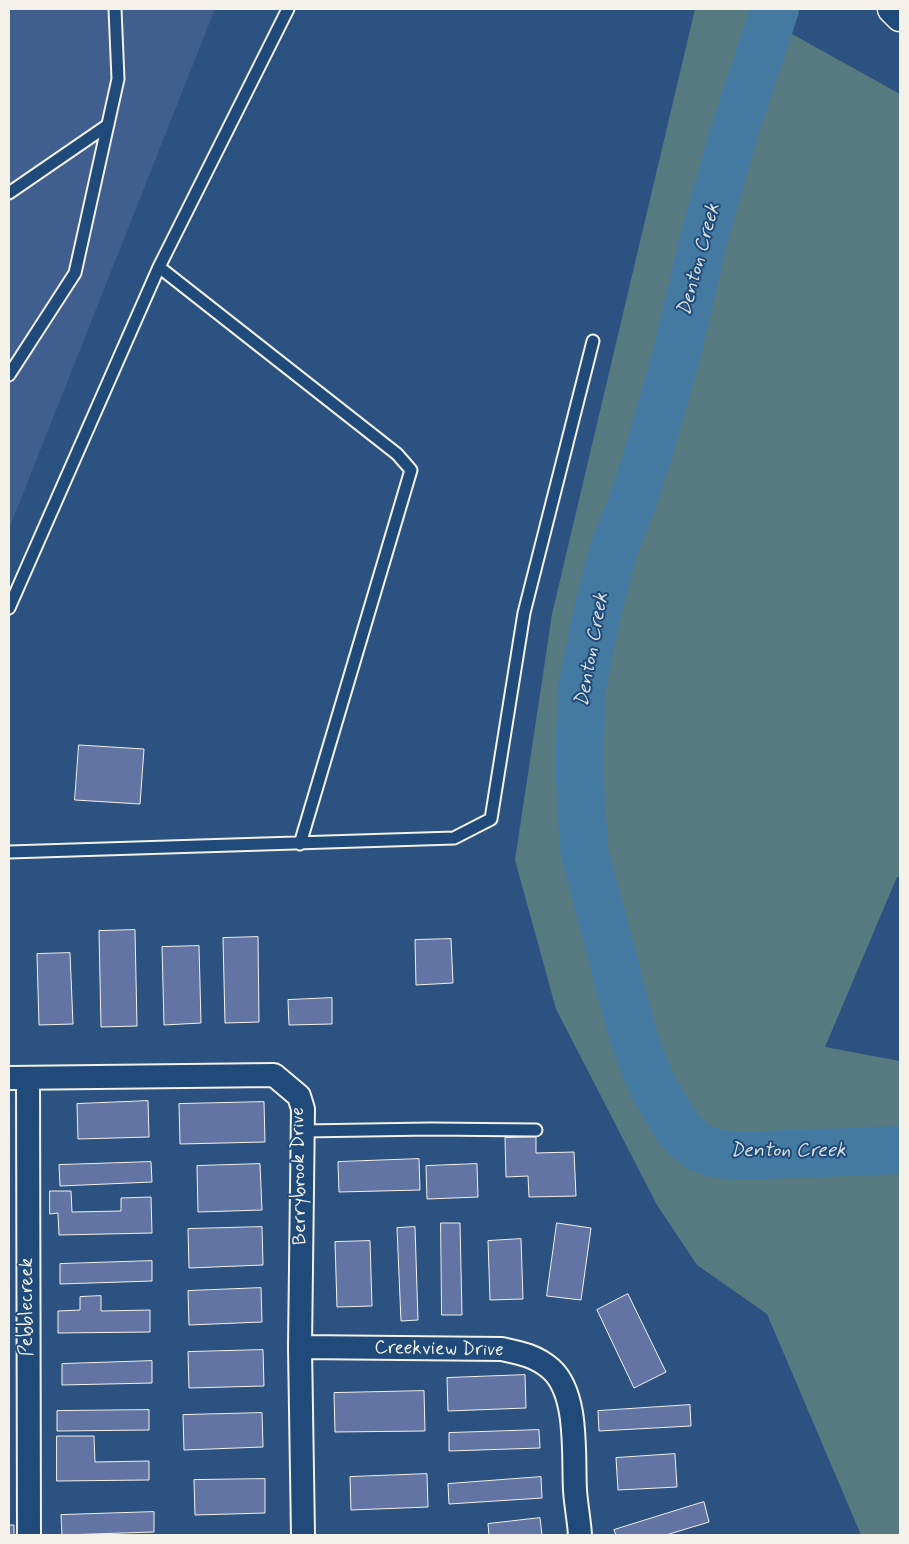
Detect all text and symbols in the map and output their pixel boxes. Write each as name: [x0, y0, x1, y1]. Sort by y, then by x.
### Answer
water label: Denton Creek: [673, 201, 727, 319]
water label: Denton Creek: [571, 591, 615, 709]
street label: Berrybrook Drive: [287, 1107, 313, 1245]
water label: Denton Creek: [730, 1140, 846, 1164]
street label: Pebblecreek: [17, 1258, 39, 1356]
street label: Creekview Drive: [374, 1337, 504, 1363]

